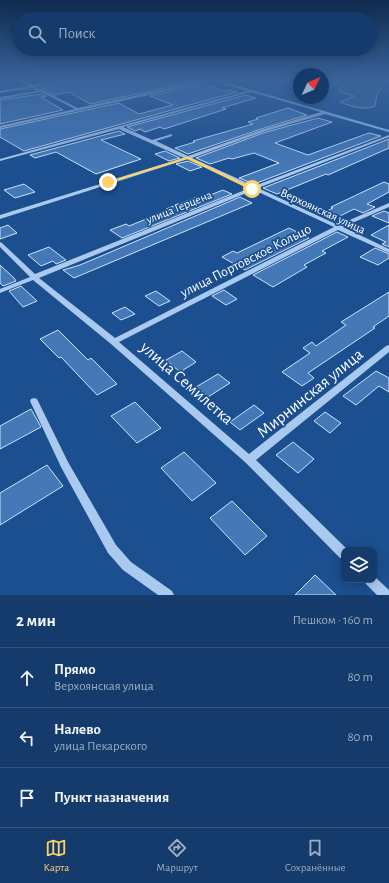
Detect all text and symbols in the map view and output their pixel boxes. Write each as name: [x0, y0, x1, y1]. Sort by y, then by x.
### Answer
search box: [12, 12, 377, 56]
icon: search: [26, 23, 48, 45]
text: Поиск: [58, 26, 96, 41]
north arrow: [293, 68, 329, 104]
route end: [99, 173, 117, 191]
route start: [243, 180, 261, 198]
street label: Верхоянская улица: [278, 186, 368, 237]
street label: улица Герцена: [143, 188, 215, 227]
street label: улица Портовское Кольцо: [177, 222, 314, 301]
street label: улица Семилетка: [136, 338, 237, 429]
street label: Мирнинская улица: [254, 345, 367, 442]
map controls: [341, 547, 377, 583]
button: layers: [341, 547, 377, 583]
text: 2 мин: [16, 612, 56, 629]
text: Пешком · 160 m: [292, 614, 373, 627]
text: Прямо: [54, 662, 96, 677]
icon: ahead: [16, 667, 38, 689]
text: 80 m: [347, 671, 373, 684]
text: Верхоянская улица: [54, 680, 154, 693]
text: Налево: [54, 722, 101, 737]
icon: left: [16, 727, 38, 749]
text: 80 m: [347, 731, 373, 744]
text: улица Пекарского: [54, 740, 147, 753]
icon: arrive: [16, 787, 38, 809]
text: Пункт назначения: [54, 790, 169, 805]
tab: Карта: [44, 837, 69, 874]
tab: Маршрут: [156, 837, 198, 874]
tab: Сохранённые: [285, 837, 345, 874]

